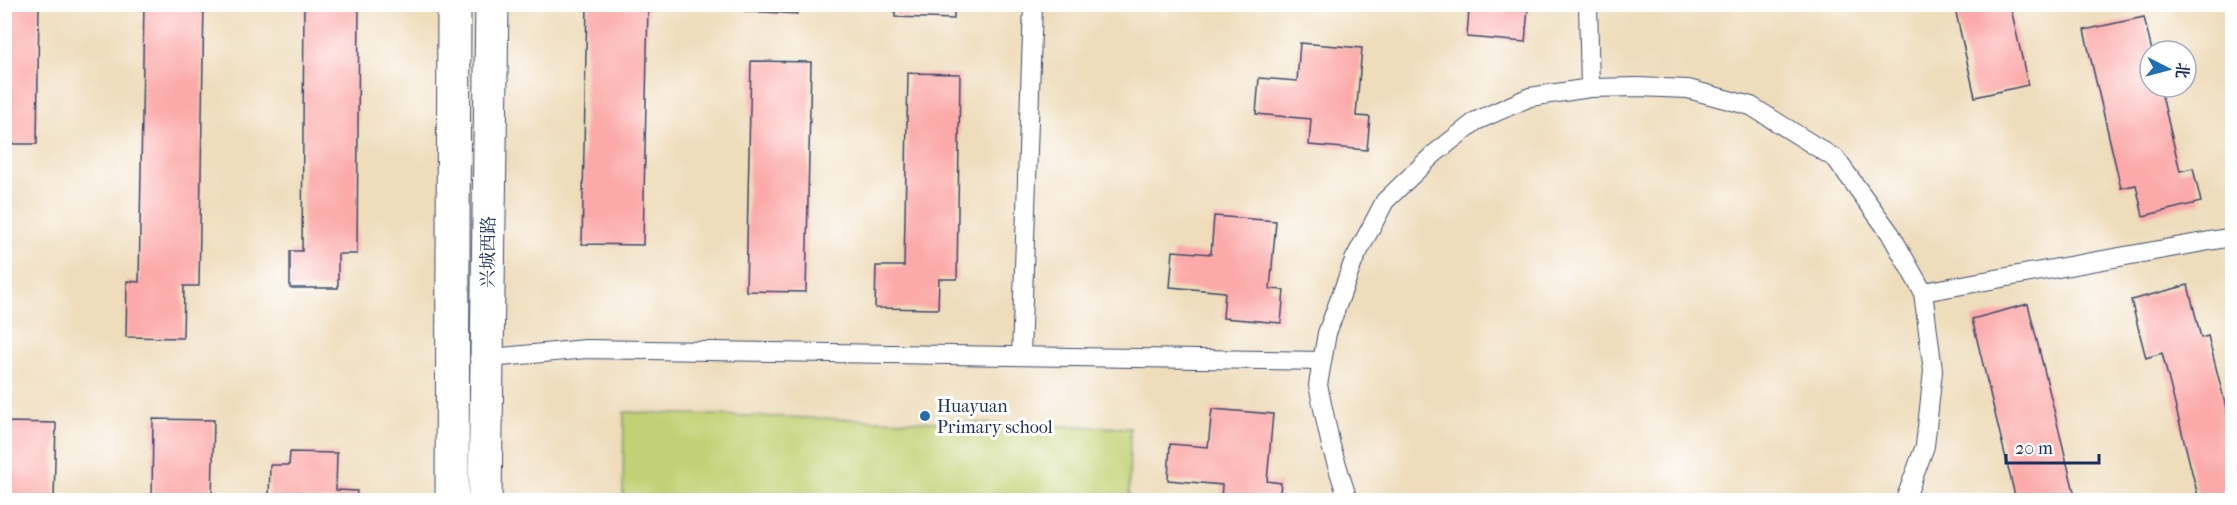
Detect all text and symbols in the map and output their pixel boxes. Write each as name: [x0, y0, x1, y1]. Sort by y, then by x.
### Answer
north arrow: [2138, 39, 2198, 99]
text: 北: [2172, 62, 2193, 79]
street label: 兴城西路: [477, 216, 500, 288]
place label: Huayuan Primary school: [937, 396, 1053, 438]
marker: Huayuan Primary school: [918, 409, 932, 423]
scale bar: [2006, 427, 2099, 465]
text: 20 m: [2015, 438, 2053, 459]

